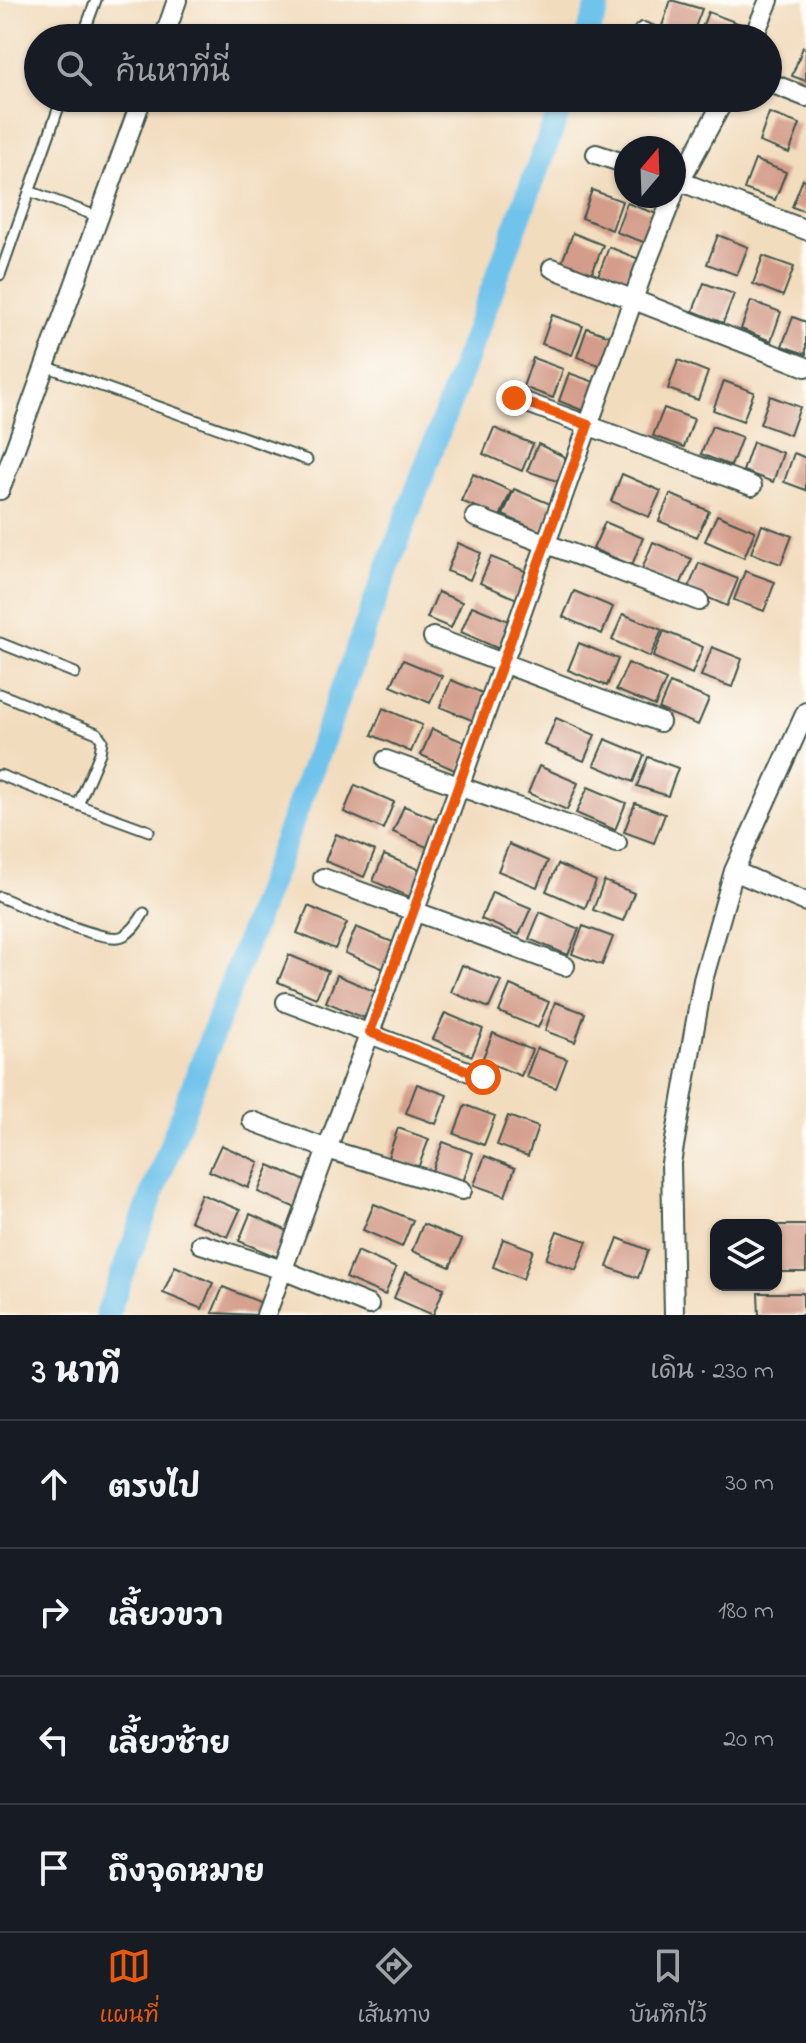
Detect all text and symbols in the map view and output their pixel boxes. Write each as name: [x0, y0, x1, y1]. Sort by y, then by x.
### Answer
search box: [24, 24, 782, 112]
icon: search: [52, 46, 96, 90]
text: ค้นหาที่นี่: [116, 52, 230, 96]
north arrow: [614, 136, 686, 208]
route end: [496, 380, 532, 416]
route start: [465, 1059, 501, 1095]
map controls: [710, 1219, 782, 1291]
button: layers: [710, 1219, 782, 1291]
text: 3 นาที: [32, 1349, 120, 1399]
text: เดิน · 230 m: [650, 1353, 774, 1391]
icon: ahead: [32, 1462, 76, 1506]
text: 30 m: [725, 1465, 774, 1503]
text: ตรงไป: [108, 1468, 200, 1512]
icon: right: [32, 1590, 76, 1634]
text: 180 m: [718, 1593, 774, 1631]
text: เลี้ยวขวา: [108, 1596, 223, 1640]
icon: left: [32, 1718, 76, 1762]
text: 20 m: [723, 1721, 774, 1759]
text: เลี้ยวซ้าย: [108, 1724, 230, 1768]
icon: arrive: [32, 1846, 76, 1890]
text: ถึงจุดหมาย: [108, 1852, 265, 1896]
tab: แผนที่: [99, 1944, 159, 2033]
tab: เส้นทาง: [358, 1944, 430, 2033]
tab: บันทึกไว้: [629, 1944, 707, 2033]

